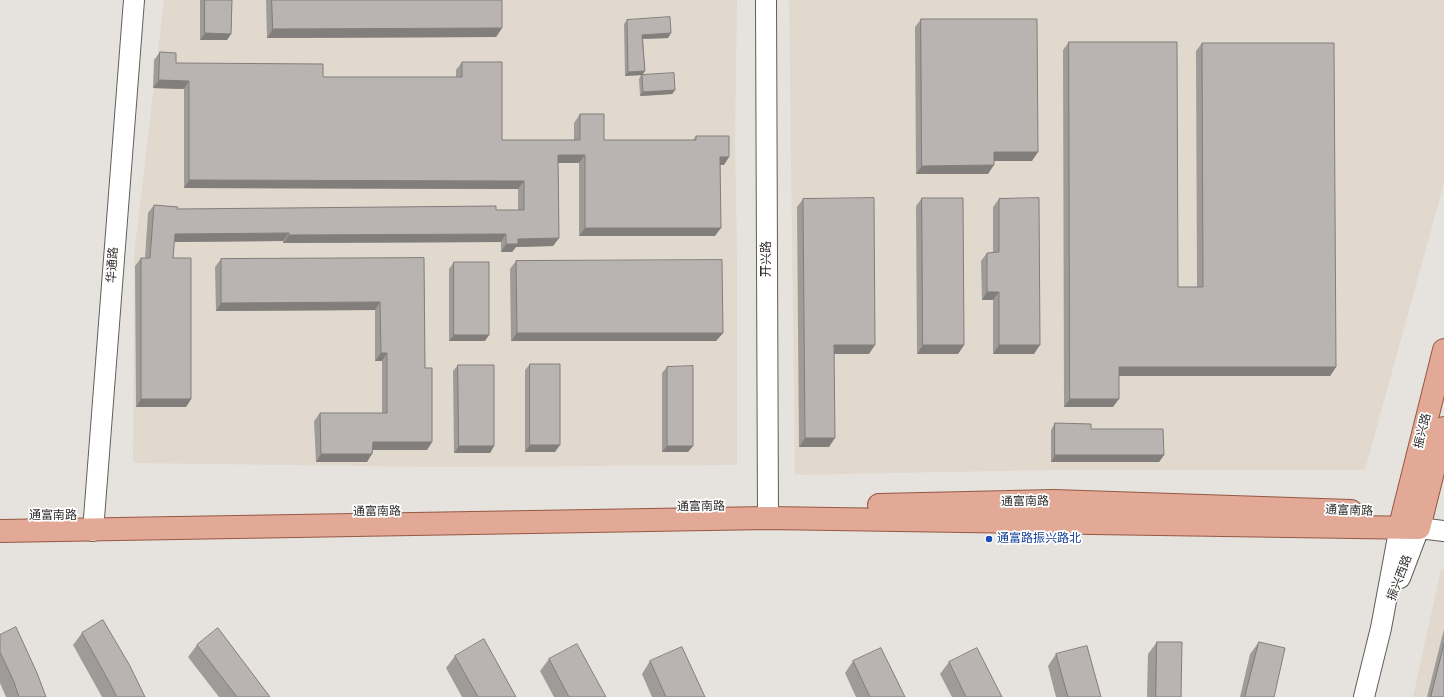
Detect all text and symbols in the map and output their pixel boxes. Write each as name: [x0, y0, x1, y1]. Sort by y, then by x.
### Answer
street label: 开兴路: [760, 241, 774, 277]
street label: 华通路: [105, 247, 121, 283]
street label: 振兴路: [1412, 412, 1434, 450]
street label: 通富南路: [1001, 494, 1049, 510]
street label: 通富南路: [677, 499, 725, 515]
street label: 通富南路: [1325, 503, 1373, 519]
street label: 通富南路: [353, 504, 401, 520]
street label: 通富南路: [29, 509, 77, 523]
place label: 通富路振兴路北: [997, 532, 1081, 546]
marker: 通富路振兴路北: [984, 534, 994, 544]
street label: 振兴西路: [1385, 553, 1415, 603]

